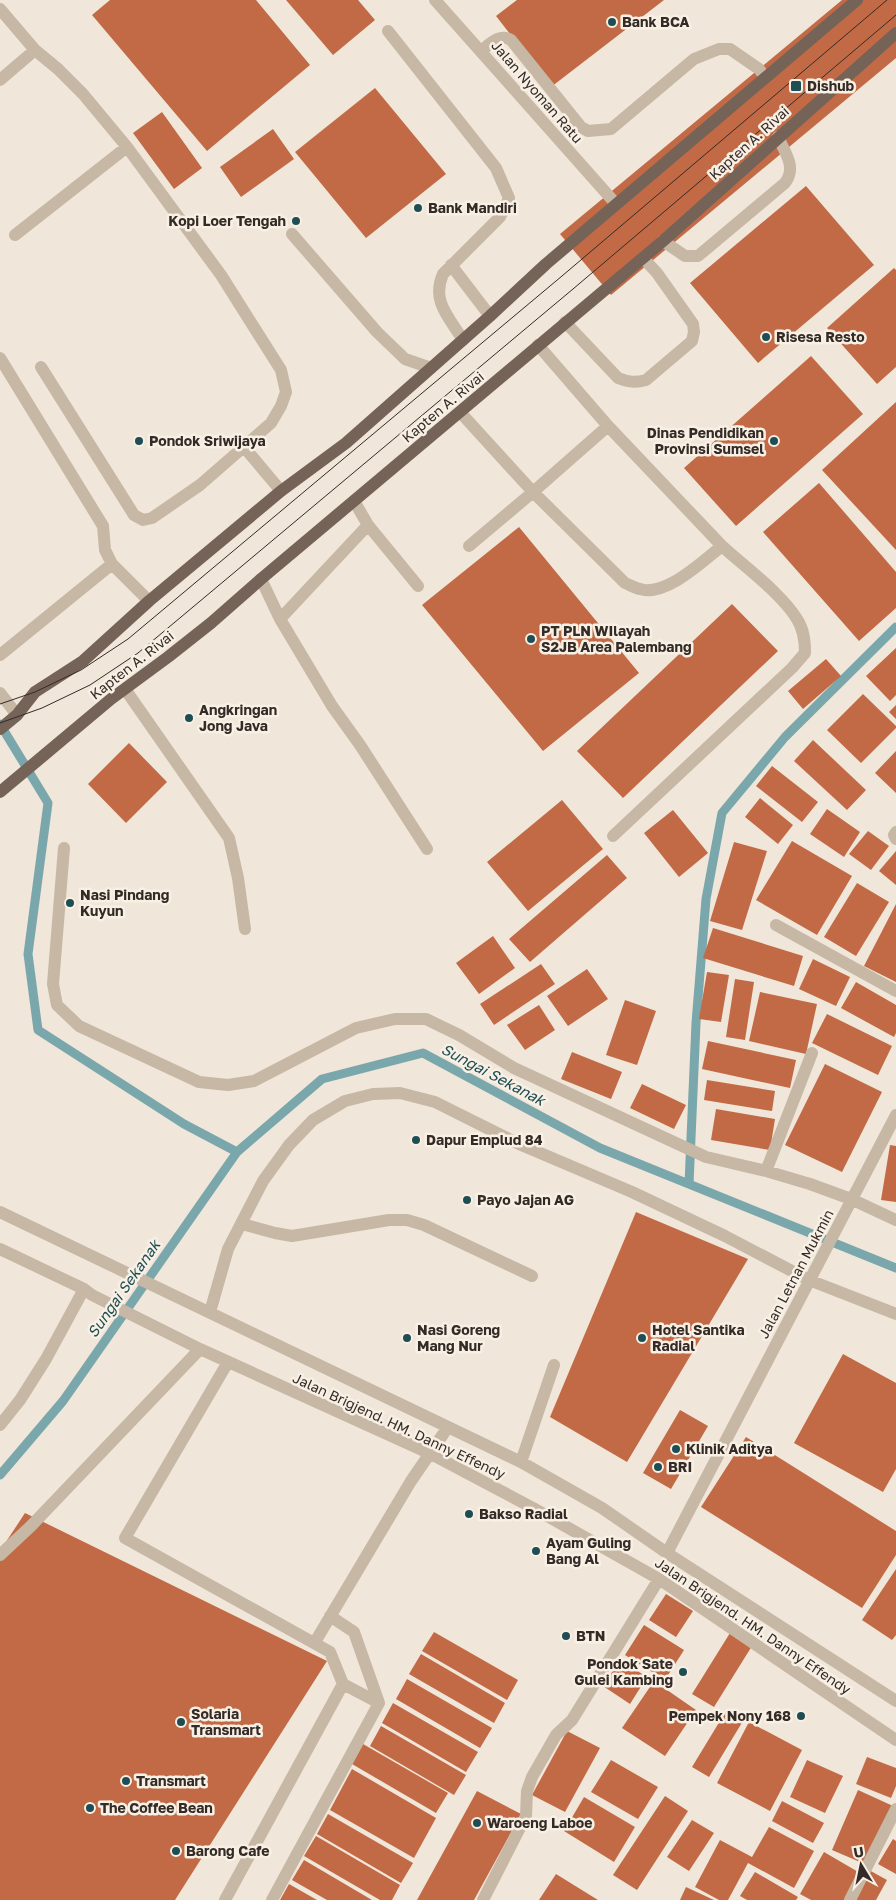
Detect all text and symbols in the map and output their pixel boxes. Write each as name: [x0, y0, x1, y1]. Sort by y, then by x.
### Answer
place label: Bank BCA: [622, 13, 690, 30]
marker: Bank BCA: [606, 16, 618, 28]
street label: Jalan Nyoman Ratu: [488, 37, 587, 146]
place label: Dishub: [807, 77, 854, 94]
marker: Dishub: [789, 79, 803, 93]
street label: Kapten A. Rivai: [705, 102, 792, 183]
place label: Bank Mandiri: [428, 199, 517, 216]
marker: Bank Mandiri: [412, 202, 424, 214]
place label: Kopi Loer Tengah: [168, 212, 286, 229]
marker: Kopi Loer Tengah: [290, 215, 302, 227]
place label: Risesa Resto: [776, 328, 865, 345]
marker: Risesa Resto: [760, 331, 772, 343]
street label: Kapten A. Rivai: [398, 367, 487, 446]
place label: Dinas Pendidikan Provinsi Sumsel: [647, 424, 764, 457]
place label: Pondok Sriwijaya: [149, 432, 266, 449]
marker: Pondok Sriwijaya: [133, 435, 145, 447]
marker: Dinas Pendidikan Provinsi Sumsel: [768, 435, 780, 447]
place label: PT PLN WIlayah S2JB Area Palembang: [541, 622, 692, 655]
street label: Kapten A. Rivai: [86, 627, 177, 703]
marker: PT PLN WIlayah S2JB Area Palembang: [525, 633, 537, 645]
place label: Angkringan Jong Java: [199, 701, 277, 734]
marker: Angkringan Jong Java: [183, 712, 195, 724]
place label: Nasi Pindang Kuyun: [80, 886, 169, 919]
marker: Nasi Pindang Kuyun: [64, 897, 76, 909]
water label: Sungai Sekanak: [438, 1039, 550, 1111]
place label: Dapur Emplud 84: [426, 1131, 543, 1148]
marker: Dapur Emplud 84: [410, 1134, 422, 1146]
place label: Payo Jajan AG: [477, 1191, 574, 1208]
marker: Payo Jajan AG: [461, 1194, 473, 1206]
street label: Jalan Letnan Mukmin: [754, 1206, 837, 1341]
water label: Sungai Sekanak: [83, 1235, 165, 1341]
place label: Nasi Goreng Mang Nur: [417, 1321, 500, 1354]
place label: Hotel Santika Radial: [652, 1321, 745, 1354]
marker: Nasi Goreng Mang Nur: [401, 1332, 413, 1344]
marker: Hotel Santika Radial: [636, 1332, 648, 1344]
street label: Jalan Brigjend. HM. Danny Effendy: [290, 1369, 508, 1482]
place label: Klinik Aditya: [686, 1440, 773, 1457]
marker: Klinik Aditya: [670, 1443, 682, 1455]
place label: BRI: [668, 1458, 692, 1475]
marker: BRI: [652, 1461, 664, 1473]
place label: Bakso Radial: [479, 1505, 568, 1522]
marker: Bakso Radial: [463, 1508, 475, 1520]
place label: Ayam Guling Bang Al: [546, 1534, 631, 1567]
marker: Ayam Guling Bang Al: [530, 1545, 542, 1557]
street label: Jalan Brigjend. HM. Danny Effendy: [652, 1554, 855, 1698]
place label: BTN: [576, 1627, 605, 1644]
marker: BTN: [560, 1630, 572, 1642]
place label: Pondok Sate Gulei Kambing: [574, 1655, 673, 1688]
marker: Pondok Sate Gulei Kambing: [677, 1666, 689, 1678]
place label: Solaria Transmart: [191, 1705, 261, 1738]
place label: Pempek Nony 168: [668, 1707, 791, 1724]
marker: Pempek Nony 168: [795, 1710, 807, 1722]
marker: Solaria Transmart: [175, 1716, 187, 1728]
place label: Transmart: [136, 1772, 206, 1789]
marker: Transmart: [120, 1775, 132, 1787]
place label: The Coffee Bean: [100, 1799, 213, 1816]
marker: The Coffee Bean: [84, 1802, 96, 1814]
place label: Waroeng Laboe: [487, 1814, 592, 1831]
marker: Waroeng Laboe: [471, 1817, 483, 1829]
north arrow: [836, 1840, 886, 1890]
place label: Barong Cafe: [186, 1842, 270, 1859]
text: U: [852, 1842, 865, 1861]
marker: Barong Cafe: [170, 1845, 182, 1857]

